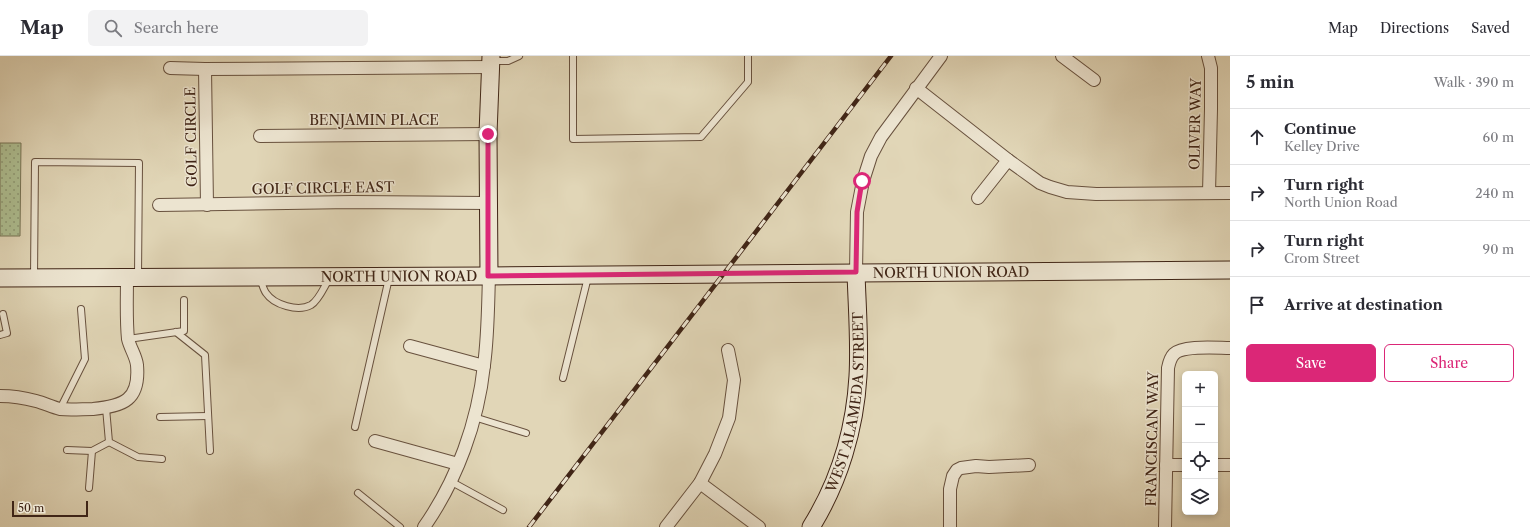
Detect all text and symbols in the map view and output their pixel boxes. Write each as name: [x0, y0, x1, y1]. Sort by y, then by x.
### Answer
search box: [88, 10, 368, 46]
text: Map: [20, 16, 64, 39]
icon: search: [102, 17, 124, 39]
text: Search here: [134, 18, 219, 37]
text: Map: [1328, 19, 1358, 37]
text: Directions: [1380, 19, 1449, 37]
text: Saved: [1471, 19, 1510, 37]
text: 5 min: [1246, 72, 1294, 92]
text: Walk · 390 m: [1434, 74, 1514, 90]
street label: OLIVER WAY: [1185, 77, 1205, 170]
street label: GOLF CIRCLE: [181, 87, 201, 187]
street label: BENJAMIN PLACE: [309, 111, 439, 129]
text: Continue: [1284, 119, 1356, 138]
route end: [479, 125, 497, 143]
icon: ahead: [1246, 126, 1268, 148]
text: 60 m: [1483, 129, 1514, 145]
text: Kelley Drive: [1284, 138, 1360, 154]
route start: [853, 172, 871, 190]
text: Turn right: [1284, 175, 1364, 194]
street label: GOLF CIRCLE EAST: [251, 178, 395, 198]
icon: right: [1246, 182, 1268, 204]
text: 240 m: [1475, 185, 1514, 201]
text: North Union Road: [1284, 194, 1398, 210]
text: Turn right: [1284, 231, 1364, 250]
icon: right: [1246, 238, 1268, 260]
text: 90 m: [1483, 241, 1514, 257]
text: Crom Street: [1284, 250, 1360, 266]
street label: NORTH UNION ROAD: [873, 263, 1029, 282]
street label: NORTH UNION ROAD: [321, 267, 477, 286]
icon: arrive: [1246, 294, 1268, 316]
text: Arrive at destination: [1284, 295, 1443, 314]
street label: WEST ALAMEDA STREET: [821, 311, 868, 496]
button: Save: [1246, 344, 1376, 382]
button: Share: [1384, 344, 1514, 382]
street label: FRANCISCAN WAY: [1142, 370, 1162, 507]
map controls: [1182, 371, 1218, 515]
button: +: [1182, 371, 1218, 407]
button: −: [1182, 407, 1218, 443]
button: locate: [1182, 443, 1218, 479]
button: layers: [1182, 479, 1218, 515]
scale bar: [12, 499, 88, 518]
text: 50 m: [18, 501, 44, 515]

